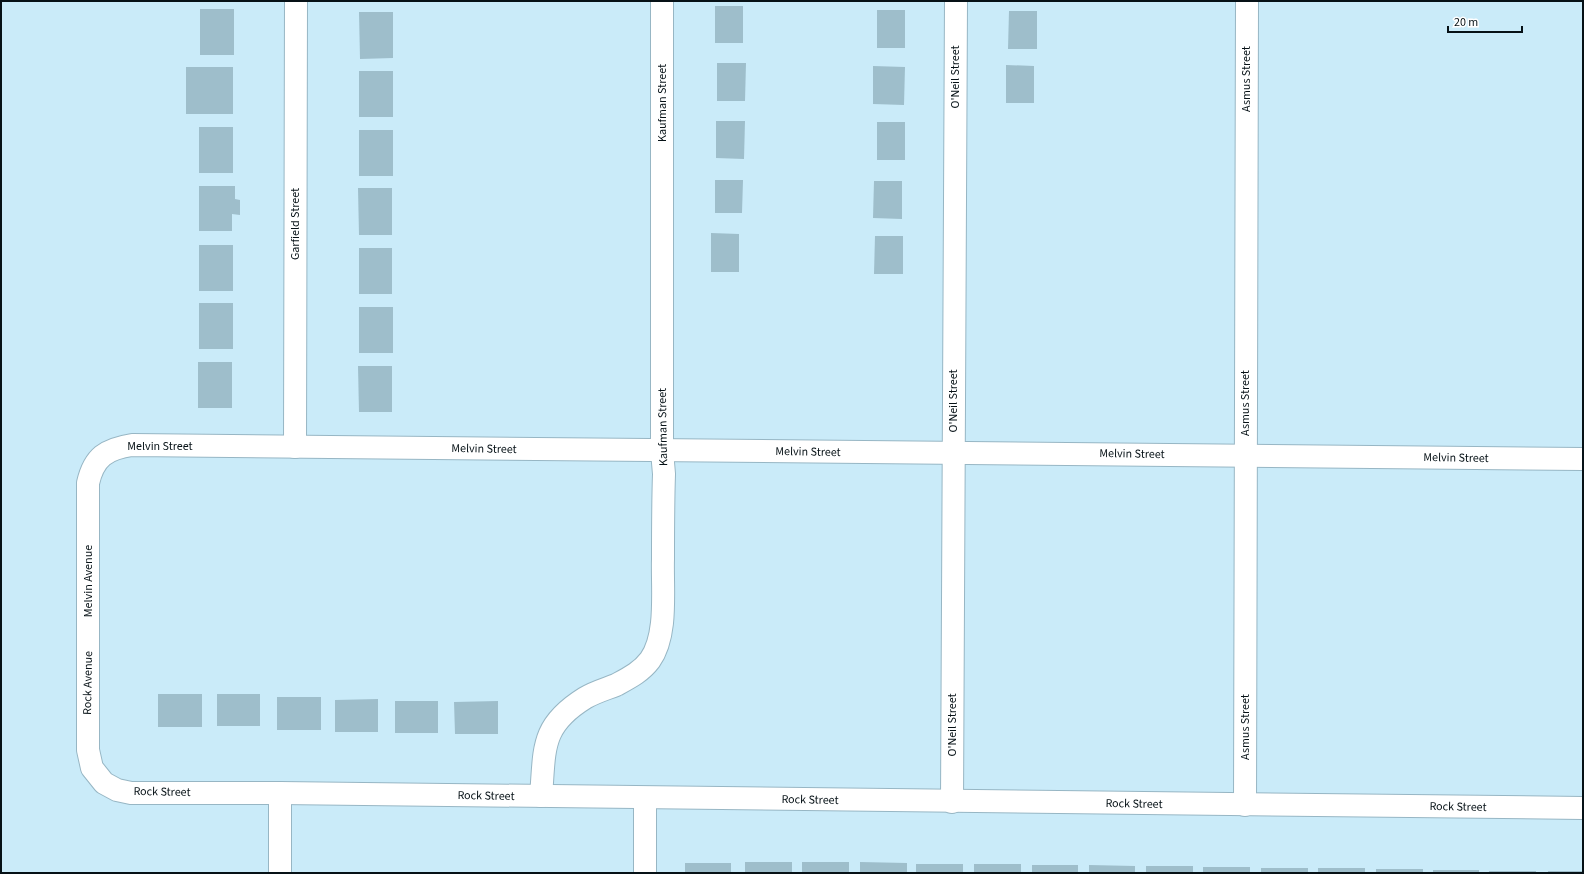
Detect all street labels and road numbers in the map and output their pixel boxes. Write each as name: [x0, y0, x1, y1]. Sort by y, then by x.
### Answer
street label: O'Neil Street: [947, 45, 964, 109]
street label: Asmus Street: [1238, 46, 1255, 112]
street label: Kaufman Street: [654, 64, 671, 142]
street label: Garfield Street: [287, 188, 304, 260]
street label: O'Neil Street: [945, 369, 962, 433]
street label: Asmus Street: [1237, 370, 1254, 436]
street label: Kaufman Street: [654, 388, 672, 466]
street label: Melvin Street: [127, 438, 193, 455]
street label: Melvin Street: [451, 440, 517, 458]
street label: Melvin Street: [775, 443, 841, 461]
street label: Melvin Street: [1099, 445, 1165, 463]
street label: Melvin Street: [1423, 449, 1489, 467]
street label: Melvin Avenue: [80, 545, 97, 617]
street label: Rock Avenue: [79, 651, 97, 715]
street label: O'Neil Street: [944, 693, 961, 757]
street label: Asmus Street: [1237, 694, 1254, 760]
street label: Rock Street: [133, 783, 191, 801]
street label: Rock Street: [457, 787, 515, 805]
street label: Rock Street: [781, 791, 839, 809]
street label: Rock Street: [1105, 795, 1163, 813]
street label: Rock Street: [1429, 798, 1487, 816]

